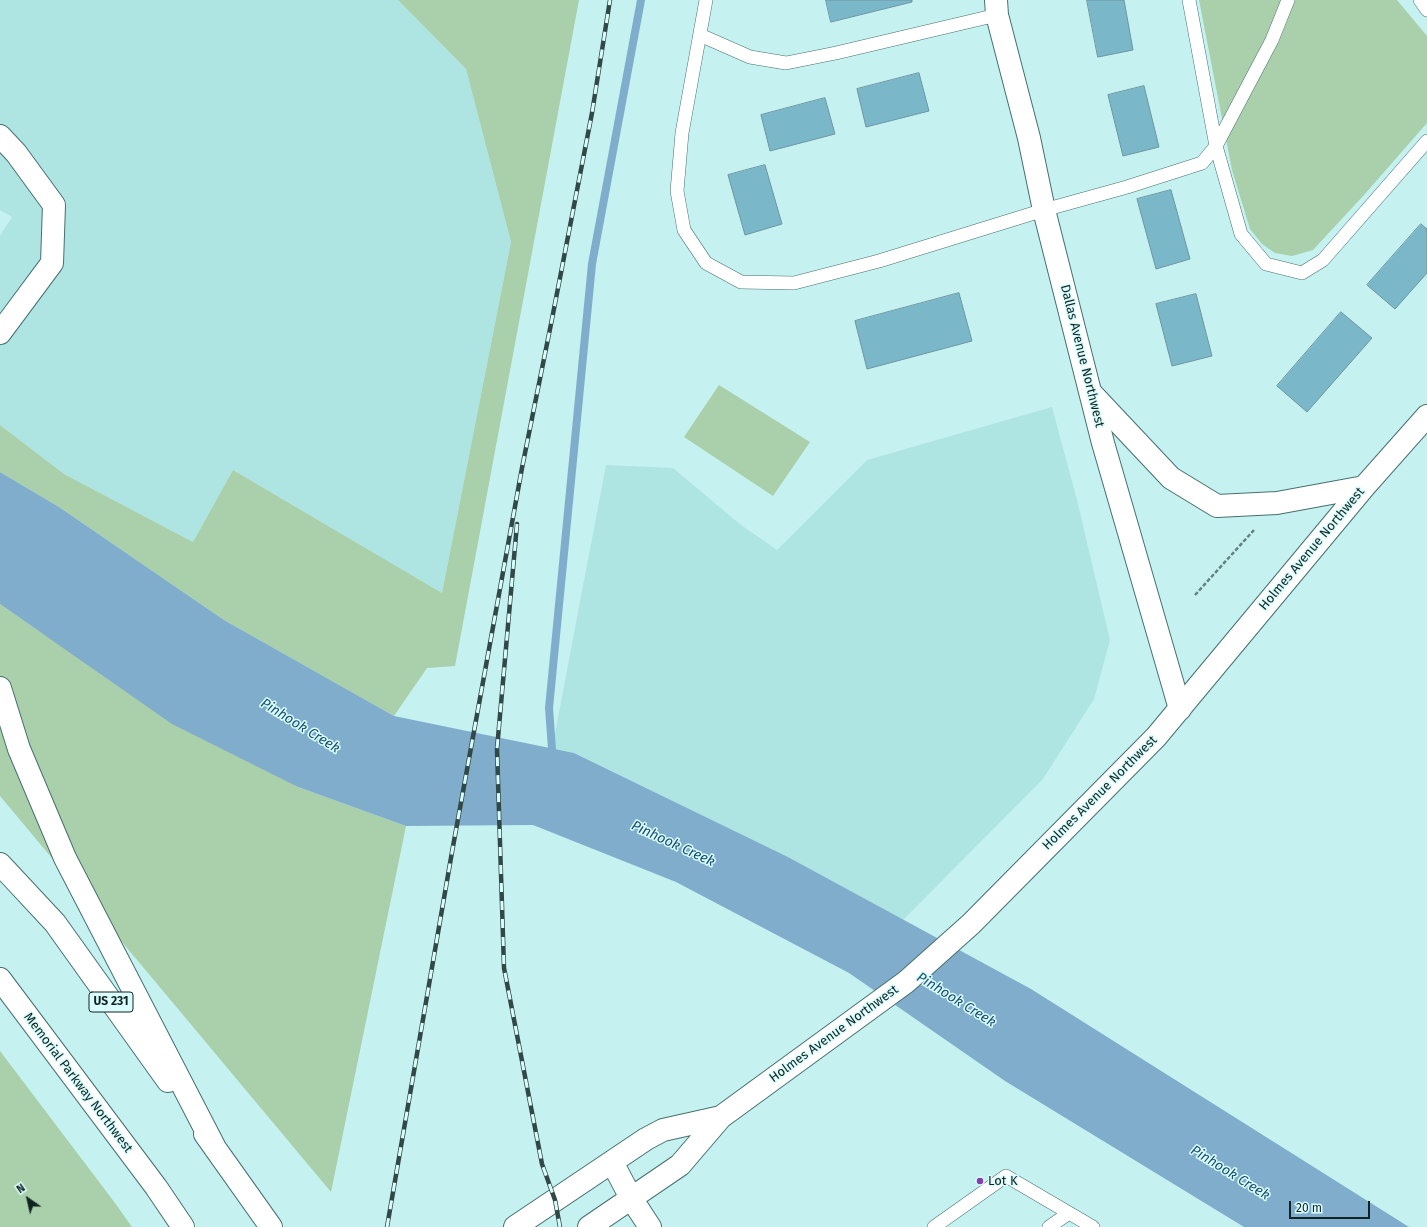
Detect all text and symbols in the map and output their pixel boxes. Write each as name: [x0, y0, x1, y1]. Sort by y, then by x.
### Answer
street label: Dallas Avenue Northwest: [1057, 283, 1107, 429]
street label: Holmes Avenue Northwest: [1256, 484, 1368, 614]
water label: Pinhook Creek: [257, 695, 343, 757]
street label: Holmes Avenue Northwest: [1039, 732, 1161, 854]
water label: Pinhook Creek: [629, 817, 717, 871]
water label: Pinhook Creek: [913, 969, 999, 1031]
street label: Holmes Avenue Northwest: [766, 982, 902, 1086]
road number: US 231: [89, 992, 133, 1012]
street label: Memorial Parkway Northwest: [20, 1010, 136, 1156]
water label: Pinhook Creek: [1187, 1142, 1273, 1204]
place label: Lot K: [988, 1173, 1018, 1189]
marker: Lot K: [975, 1176, 985, 1186]
north arrow: [8, 1179, 48, 1219]
text: N: [14, 1181, 28, 1196]
scale bar: [1291, 1193, 1372, 1219]
text: 20 m: [1296, 1201, 1322, 1215]

